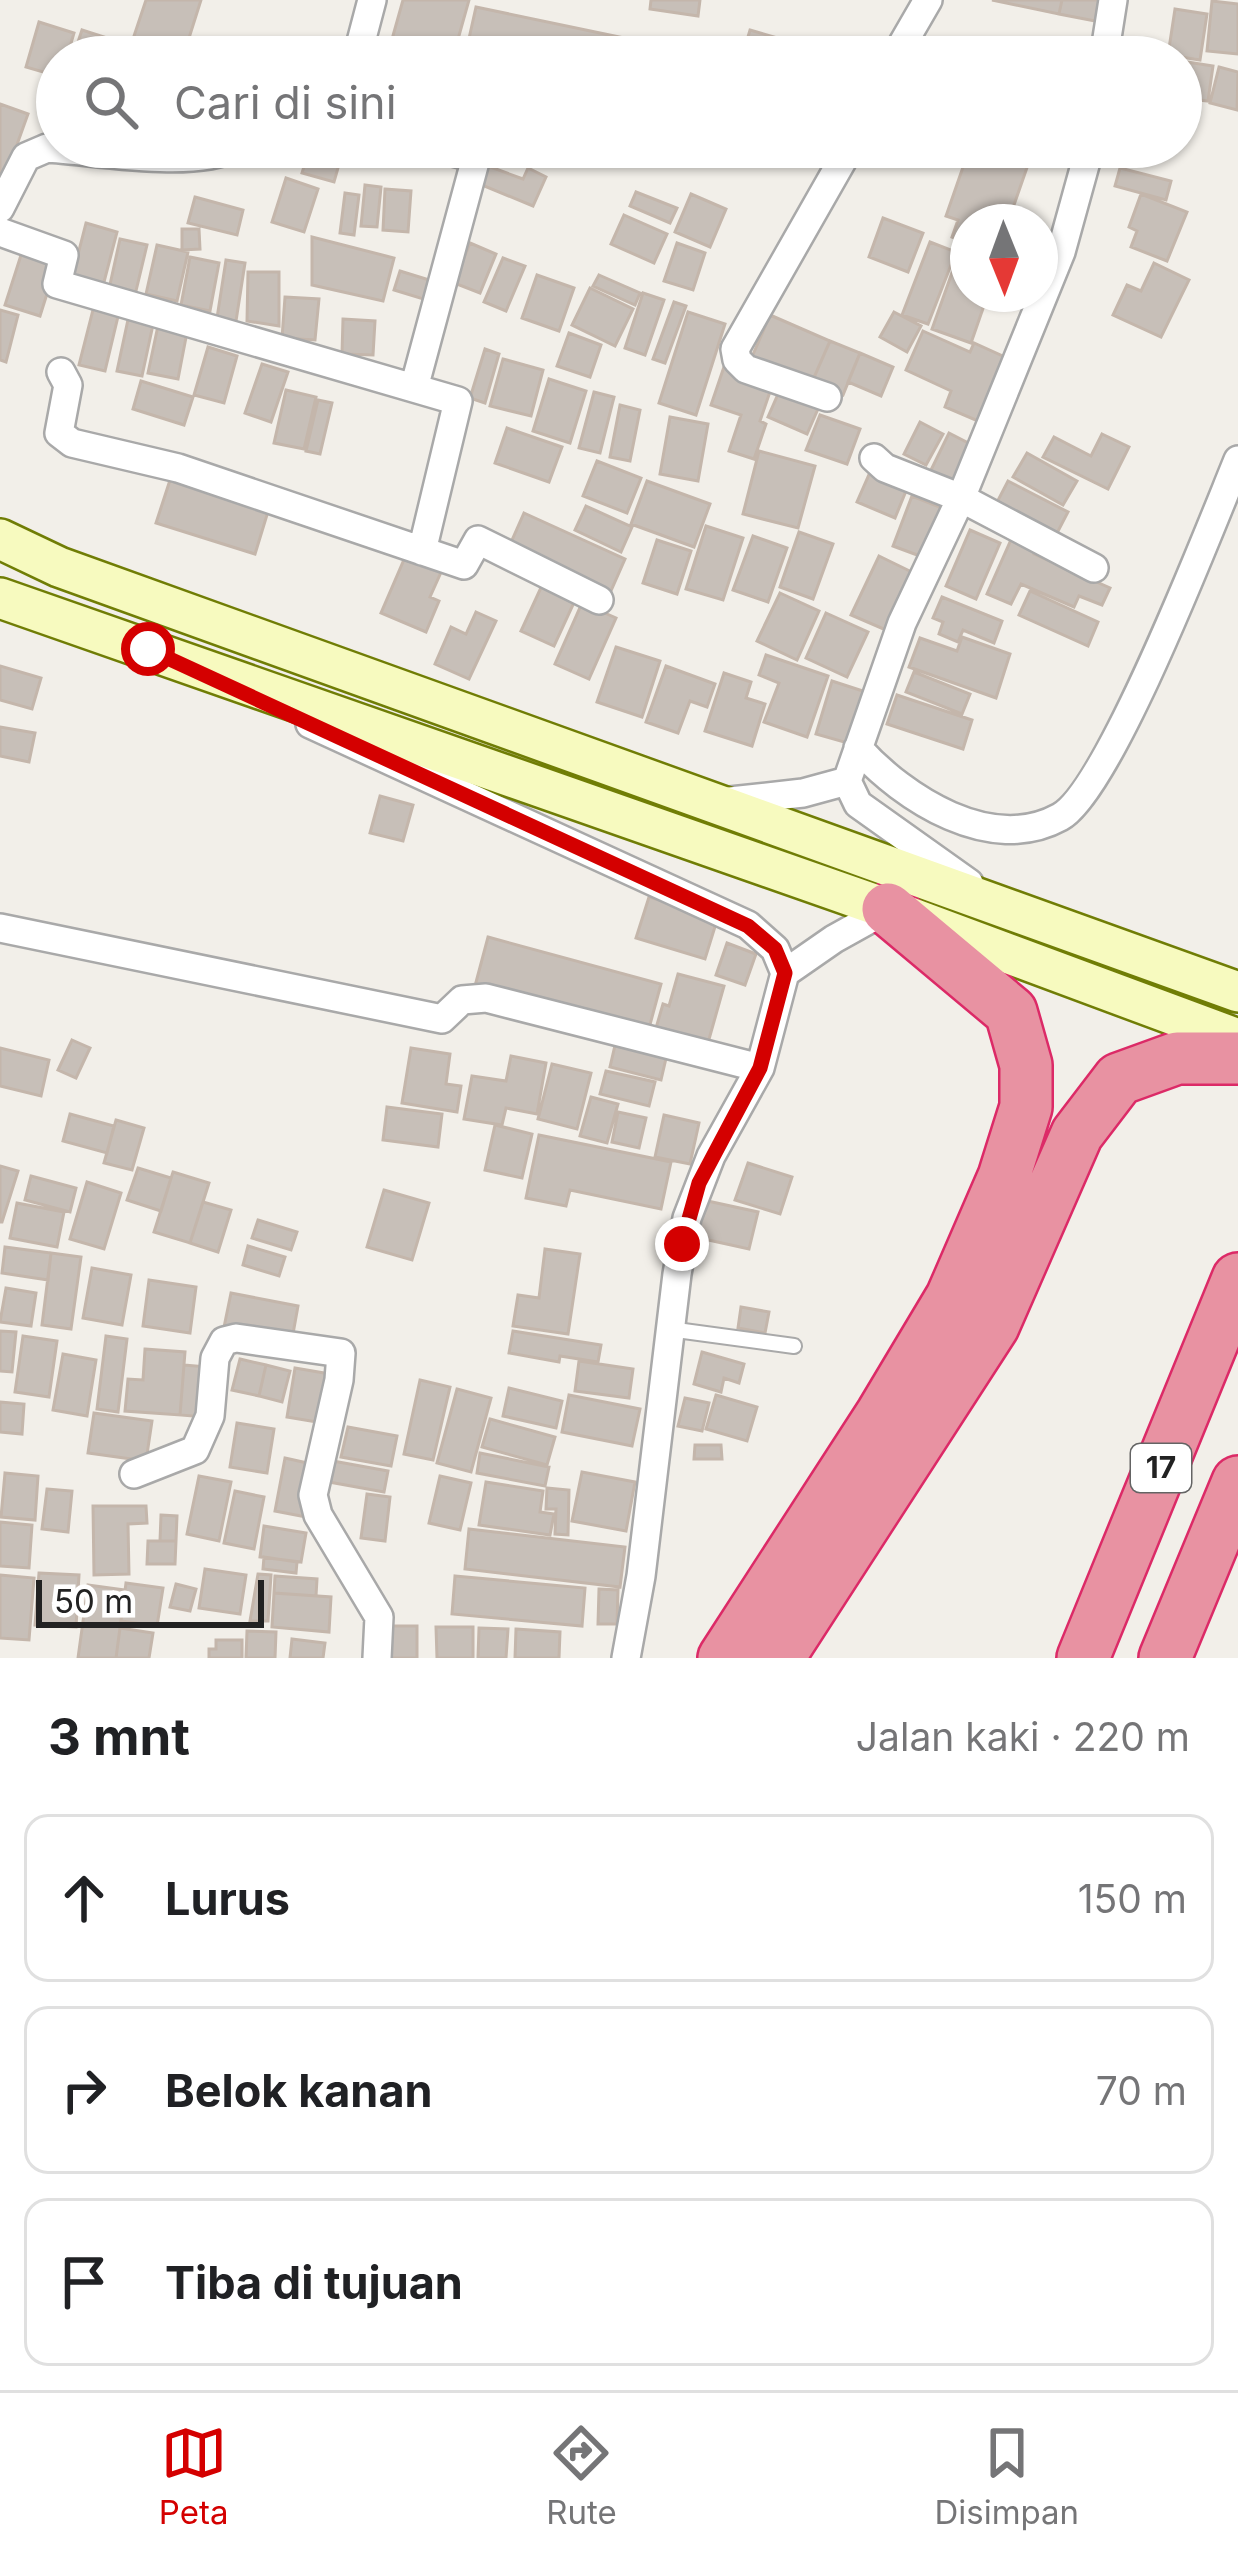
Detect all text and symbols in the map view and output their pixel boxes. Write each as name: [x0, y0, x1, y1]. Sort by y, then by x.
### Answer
search box: [36, 36, 1202, 168]
icon: search: [78, 69, 144, 135]
text: Cari di sini: [174, 75, 397, 130]
north arrow: [950, 204, 1058, 312]
route start: [121, 622, 175, 676]
route end: [655, 1217, 709, 1271]
road number: 17: [1131, 1444, 1191, 1492]
scale bar: [36, 1574, 264, 1627]
text: 50 m: [54, 1581, 133, 1621]
text: 3 mnt: [48, 1706, 190, 1767]
text: Jalan kaki · 220 m: [856, 1713, 1190, 1760]
icon: ahead: [51, 1865, 117, 1931]
text: Lurus: [165, 1871, 290, 1926]
text: 150 m: [1078, 1875, 1187, 1922]
icon: right: [51, 2057, 117, 2123]
text: Belok kanan: [165, 2063, 433, 2118]
text: 70 m: [1096, 2067, 1187, 2114]
icon: arrive: [51, 2249, 117, 2315]
text: Tiba di tujuan: [165, 2255, 463, 2310]
tab: Peta: [159, 2420, 229, 2532]
tab: Rute: [546, 2420, 617, 2532]
tab: Disimpan: [934, 2420, 1079, 2532]

